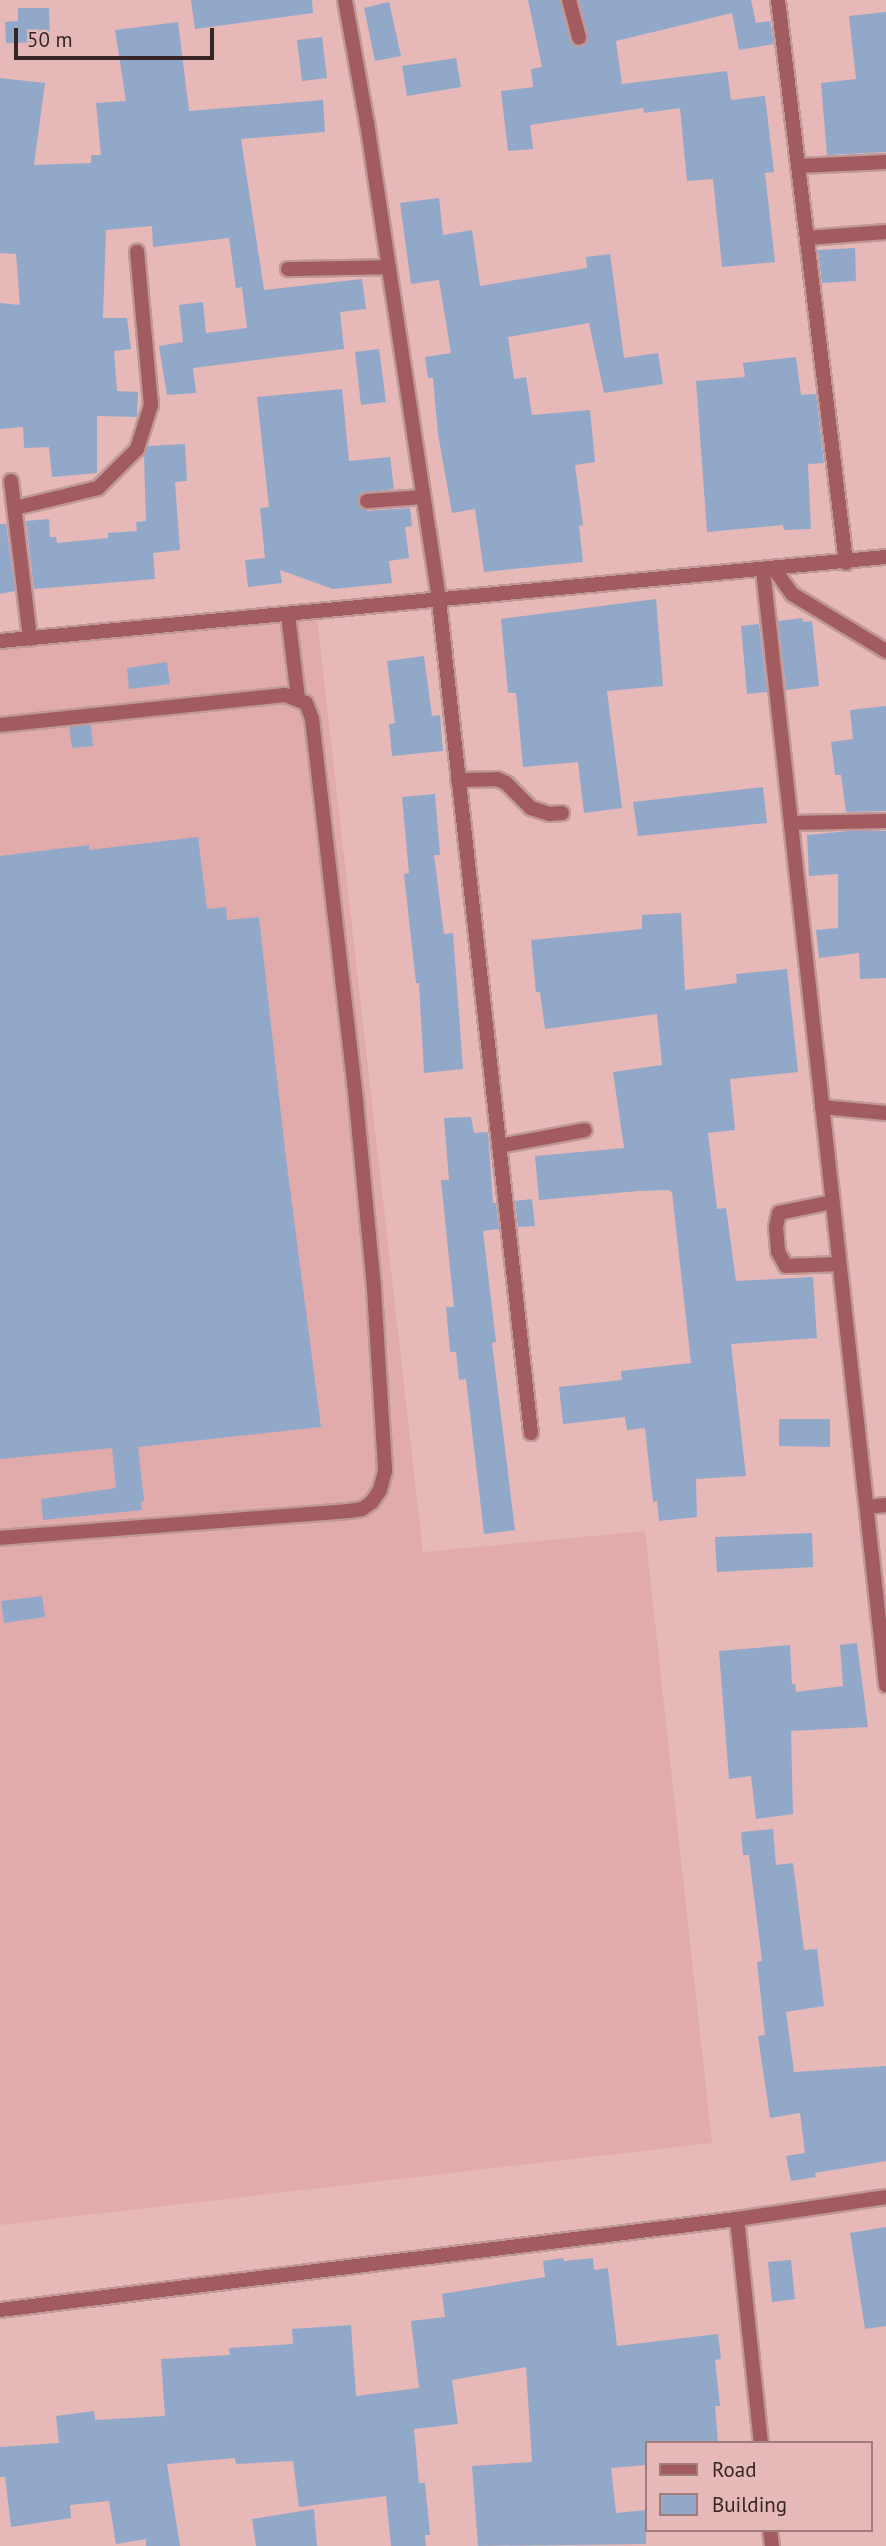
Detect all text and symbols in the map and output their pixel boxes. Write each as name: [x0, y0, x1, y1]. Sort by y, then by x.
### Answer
scale bar: [18, 14, 217, 58]
text: 50 m: [27, 26, 73, 53]
legend: [644, 2441, 872, 2532]
text: Road: [712, 2456, 756, 2483]
text: Building: [712, 2491, 787, 2518]

